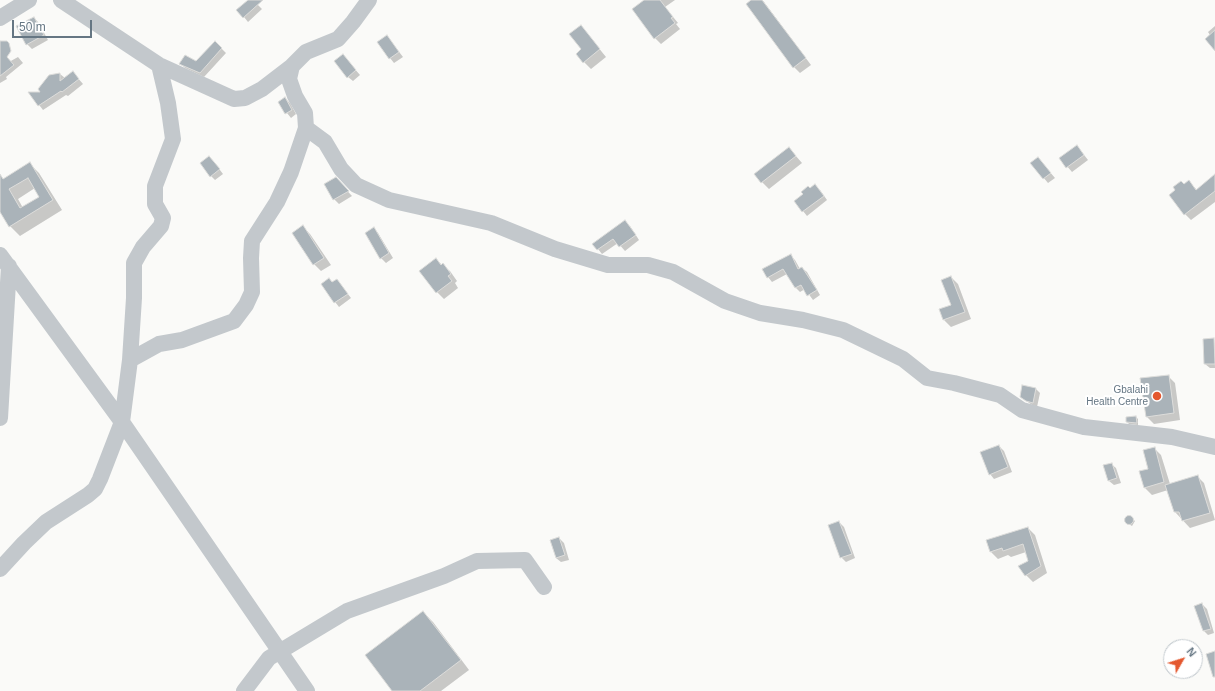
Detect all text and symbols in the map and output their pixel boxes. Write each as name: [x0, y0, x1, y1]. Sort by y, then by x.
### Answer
scale bar: [14, 12, 94, 38]
text: 50 m: [19, 20, 46, 34]
place label: Gbalahi Health Centre: [1086, 384, 1148, 408]
marker: Gbalahi Health Centre: [1151, 390, 1163, 402]
north arrow: [1163, 639, 1203, 679]
text: N: [1184, 645, 1199, 659]

